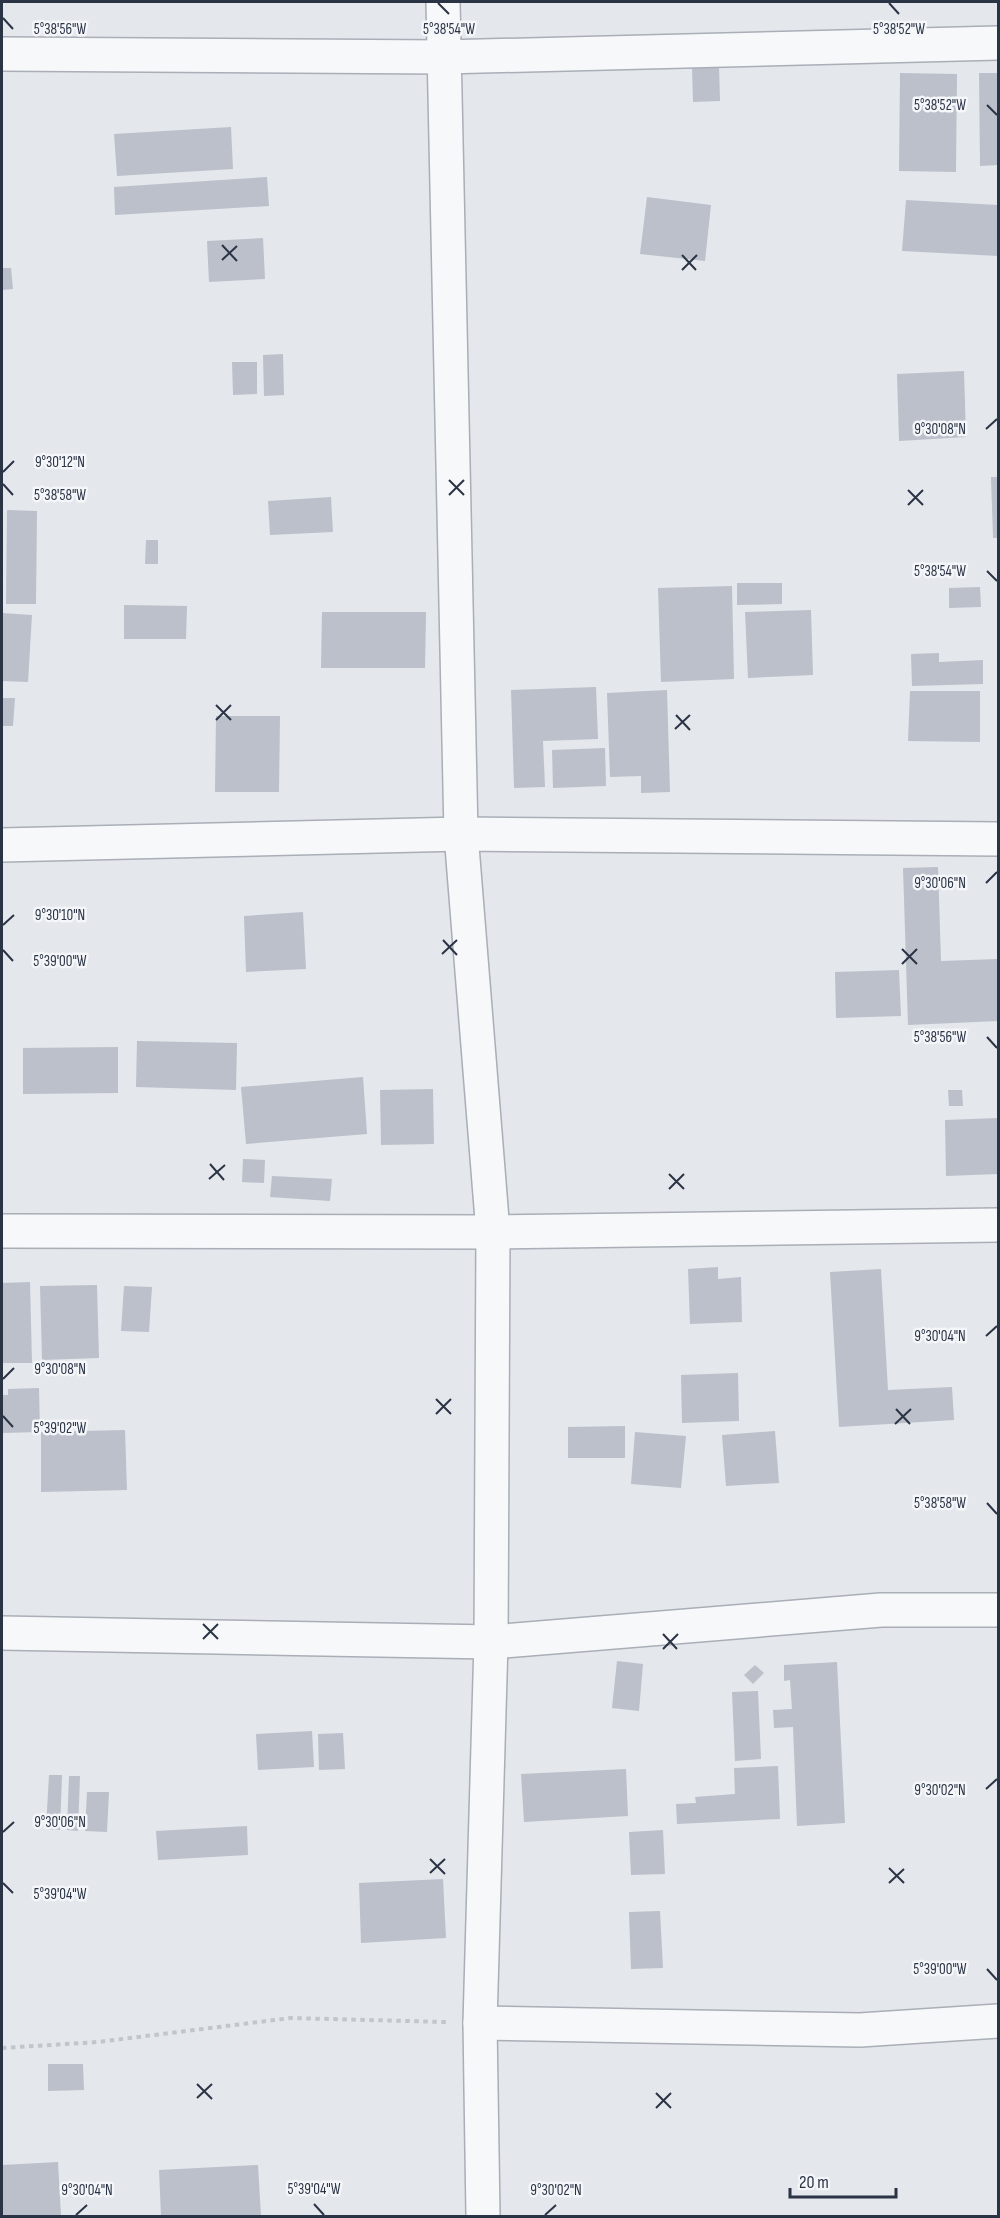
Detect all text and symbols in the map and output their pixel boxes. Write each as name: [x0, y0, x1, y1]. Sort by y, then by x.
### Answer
text: 5°38'56"W: [34, 20, 86, 39]
text: 5°38'54"W: [423, 20, 475, 39]
text: 5°38'52"W: [873, 20, 925, 39]
text: 5°38'52"W: [914, 96, 966, 115]
text: 9°30'08"N: [914, 420, 966, 439]
text: 9°30'12"N: [35, 453, 85, 472]
text: 5°38'58"W: [34, 486, 86, 505]
text: 5°38'54"W: [914, 562, 966, 581]
text: 9°30'06"N: [914, 874, 966, 893]
text: 9°30'10"N: [35, 906, 85, 925]
text: 5°39'00"W: [33, 952, 87, 971]
text: 5°38'56"W: [914, 1028, 966, 1047]
text: 9°30'04"N: [914, 1327, 966, 1346]
text: 9°30'08"N: [34, 1360, 86, 1379]
text: 5°39'02"W: [34, 1419, 87, 1438]
text: 5°38'58"W: [914, 1494, 966, 1513]
text: 9°30'02"N: [914, 1781, 966, 1800]
text: 9°30'06"N: [34, 1813, 86, 1832]
text: 5°39'04"W: [34, 1885, 87, 1904]
text: 5°39'00"W: [913, 1960, 967, 1979]
scale bar: [790, 2161, 896, 2199]
text: 20 m: [799, 2172, 829, 2193]
text: 5°39'04"W: [288, 2180, 341, 2199]
text: 9°30'04"N: [61, 2181, 113, 2200]
text: 9°30'02"N: [530, 2181, 582, 2200]

